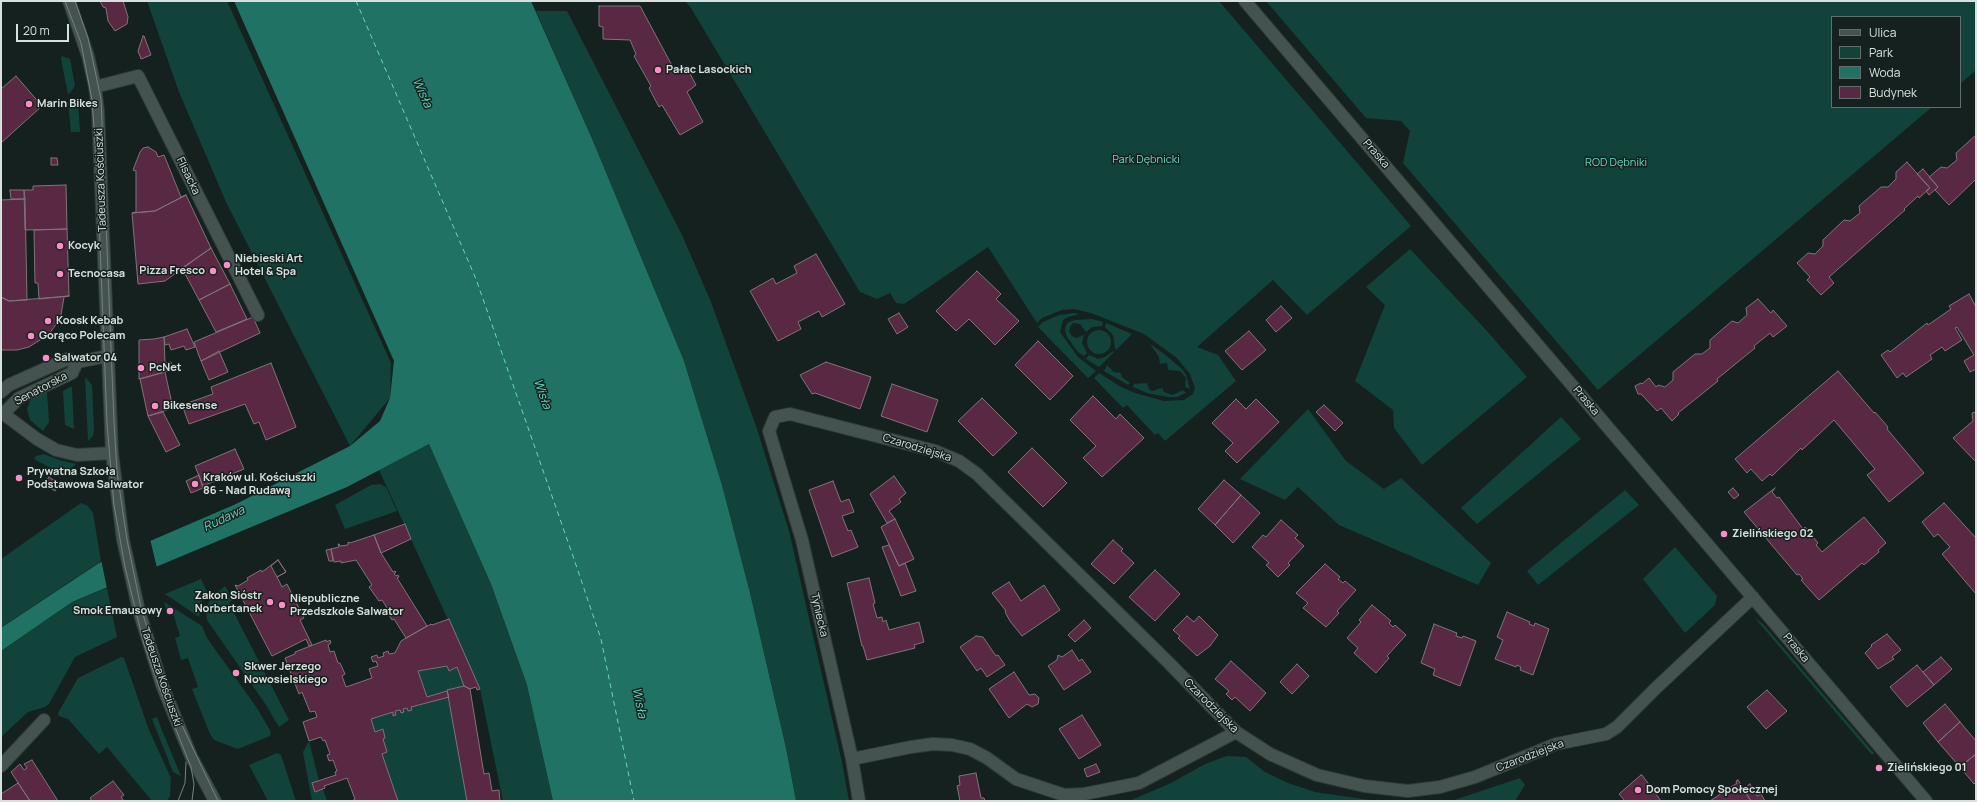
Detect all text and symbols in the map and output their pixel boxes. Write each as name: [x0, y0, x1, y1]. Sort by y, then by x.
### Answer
scale bar: [18, 16, 71, 42]
legend: [1831, 16, 1961, 108]
text: 20 m: [23, 22, 50, 39]
text: Ulica: [1869, 24, 1896, 41]
text: Park: [1869, 44, 1893, 61]
place label: Pałac Lasockich: [666, 63, 752, 77]
text: Woda: [1869, 64, 1900, 81]
marker: Pałac Lasockich: [653, 65, 663, 75]
water label: Wisła: [409, 76, 435, 110]
text: Budynek: [1869, 84, 1917, 101]
place label: Marin Bikes: [37, 97, 98, 111]
marker: Marin Bikes: [24, 99, 34, 109]
street label: Tadeusza Kościuszki: [93, 128, 109, 232]
street label: Praska: [1360, 137, 1392, 171]
park label: Park Dębnicki: [1112, 153, 1180, 167]
street label: Flisacka: [173, 155, 203, 197]
park label: ROD Dębniki: [1585, 156, 1647, 170]
place label: Kocyk: [68, 239, 100, 253]
marker: Kocyk: [55, 241, 65, 251]
place label: Niebieski Art Hotel & Spa: [235, 252, 303, 278]
marker: Niebieski Art Hotel & Spa: [222, 260, 232, 270]
place label: Pizza Fresco: [139, 264, 205, 278]
marker: Pizza Fresco: [208, 266, 218, 276]
place label: Tecnocasa: [68, 267, 125, 281]
marker: Tecnocasa: [55, 269, 65, 279]
place label: Koosk Kebab: [56, 314, 123, 328]
marker: Koosk Kebab: [43, 316, 53, 326]
place label: Gorąco Polecam: [39, 329, 126, 343]
marker: Gorąco Polecam: [26, 331, 36, 341]
place label: Salwator 04: [54, 351, 117, 365]
marker: Salwator 04: [41, 353, 51, 363]
place label: PcNet: [149, 361, 182, 375]
marker: PcNet: [136, 363, 146, 373]
street label: Senatorska: [13, 370, 69, 408]
water label: Wisła: [530, 377, 554, 411]
street label: Praska: [1570, 384, 1602, 418]
place label: Bikesense: [163, 399, 217, 413]
marker: Bikesense: [150, 401, 160, 411]
street label: Czarodziejska: [881, 431, 953, 465]
place label: Prywatna Szkoła Podstawowa Salwator: [27, 465, 144, 491]
place label: Kraków ul. Kościuszki 86 - Nad Rudawą: [203, 471, 316, 497]
marker: Prywatna Szkoła Podstawowa Salwator: [14, 473, 24, 483]
marker: Kraków ul. Kościuszki 86 - Nad Rudawą: [190, 479, 200, 489]
water label: Rudawa: [201, 503, 247, 535]
place label: Zielińskiego 02: [1732, 527, 1813, 541]
marker: Zielińskiego 02: [1719, 529, 1729, 539]
place label: Zakon Sióstr Norbertanek: [195, 589, 262, 615]
place label: Niepubliczne Przedszkole Salwator: [290, 592, 404, 618]
street label: Tyniecka: [808, 592, 830, 638]
marker: Zakon Sióstr Norbertanek: [265, 597, 275, 607]
marker: Niepubliczne Przedszkole Salwator: [277, 600, 287, 610]
place label: Smok Emausowy: [73, 604, 162, 618]
marker: Smok Emausowy: [165, 606, 175, 616]
street label: Tadeusza Kościuszki: [138, 626, 184, 728]
street label: Praska: [1780, 631, 1812, 665]
place label: Skwer Jerzego Nowosielskiego: [244, 660, 328, 686]
marker: Skwer Jerzego Nowosielskiego: [231, 668, 241, 678]
street label: Czarodziejska: [1181, 676, 1241, 736]
water label: Wisła: [629, 686, 649, 720]
street label: Czarodziejska: [1494, 737, 1566, 775]
place label: Zielińskiego 01: [1887, 761, 1966, 775]
marker: Zielińskiego 01: [1874, 763, 1884, 773]
place label: Dom Pomocy Społecznej: [1646, 783, 1778, 797]
marker: Dom Pomocy Społecznej: [1633, 785, 1643, 795]

